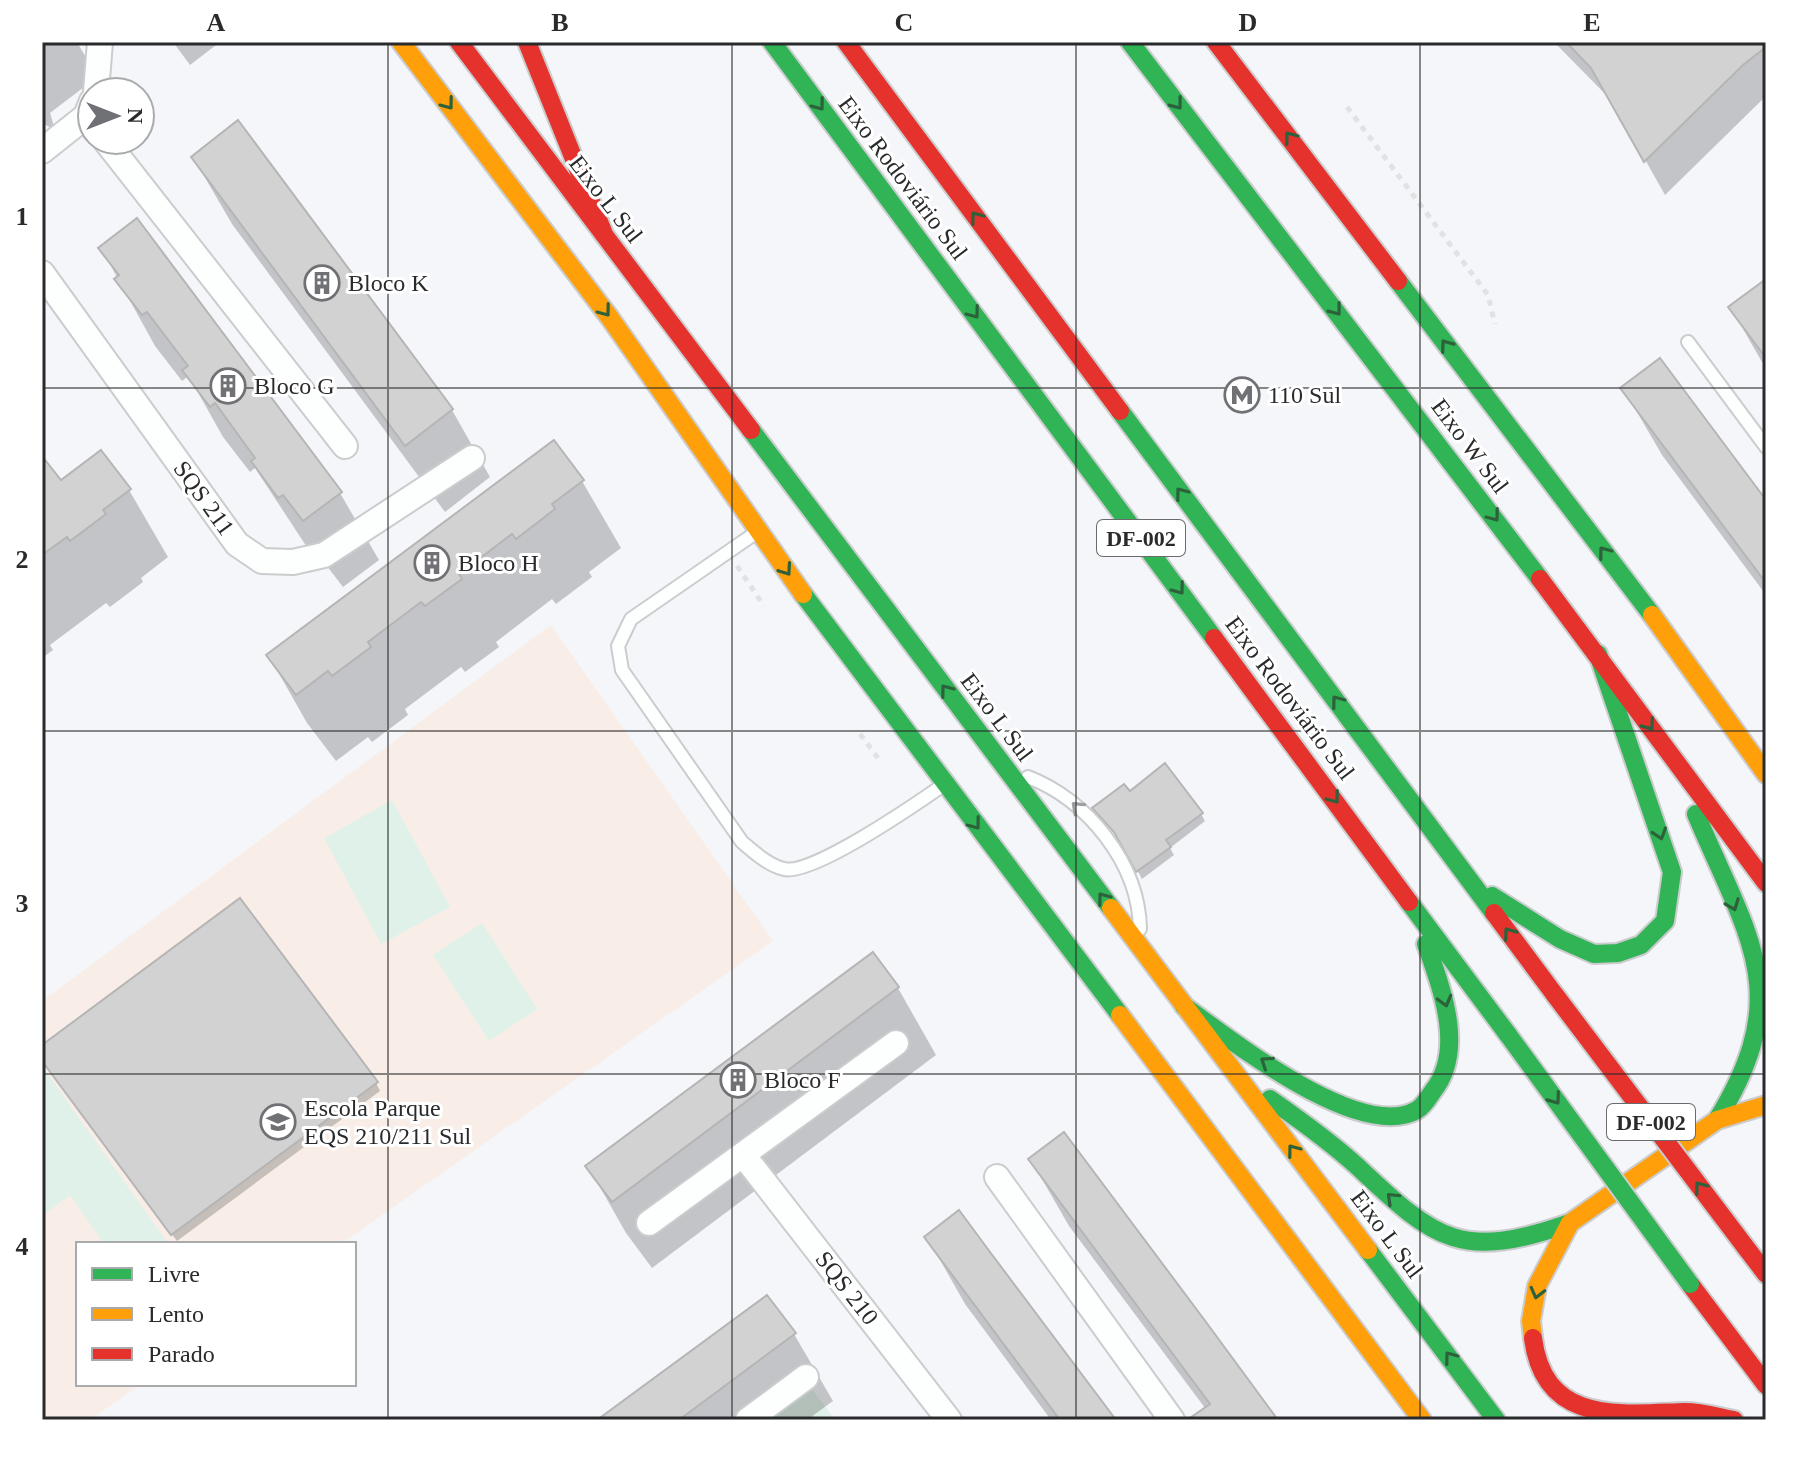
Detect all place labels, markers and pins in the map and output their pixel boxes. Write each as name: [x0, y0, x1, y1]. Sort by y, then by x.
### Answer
building icon: Bloco K: [303, 264, 341, 302]
place label: Bloco K: [348, 270, 429, 296]
building icon: Bloco G: [209, 367, 247, 405]
place label: Bloco G: [254, 373, 335, 399]
metro station icon: 110 Sul: [1223, 376, 1261, 414]
place label: 110 Sul: [1268, 382, 1341, 408]
building icon: Bloco H: [413, 544, 451, 582]
place label: Bloco H: [458, 550, 539, 576]
building icon: Bloco F: [719, 1061, 757, 1099]
place label: Bloco F: [764, 1067, 841, 1093]
place label: Escola Parque EQS 210/211 Sul: [304, 1095, 471, 1149]
school or university icon: Escola Parque EQS 210/211 Sul: [259, 1103, 297, 1141]

